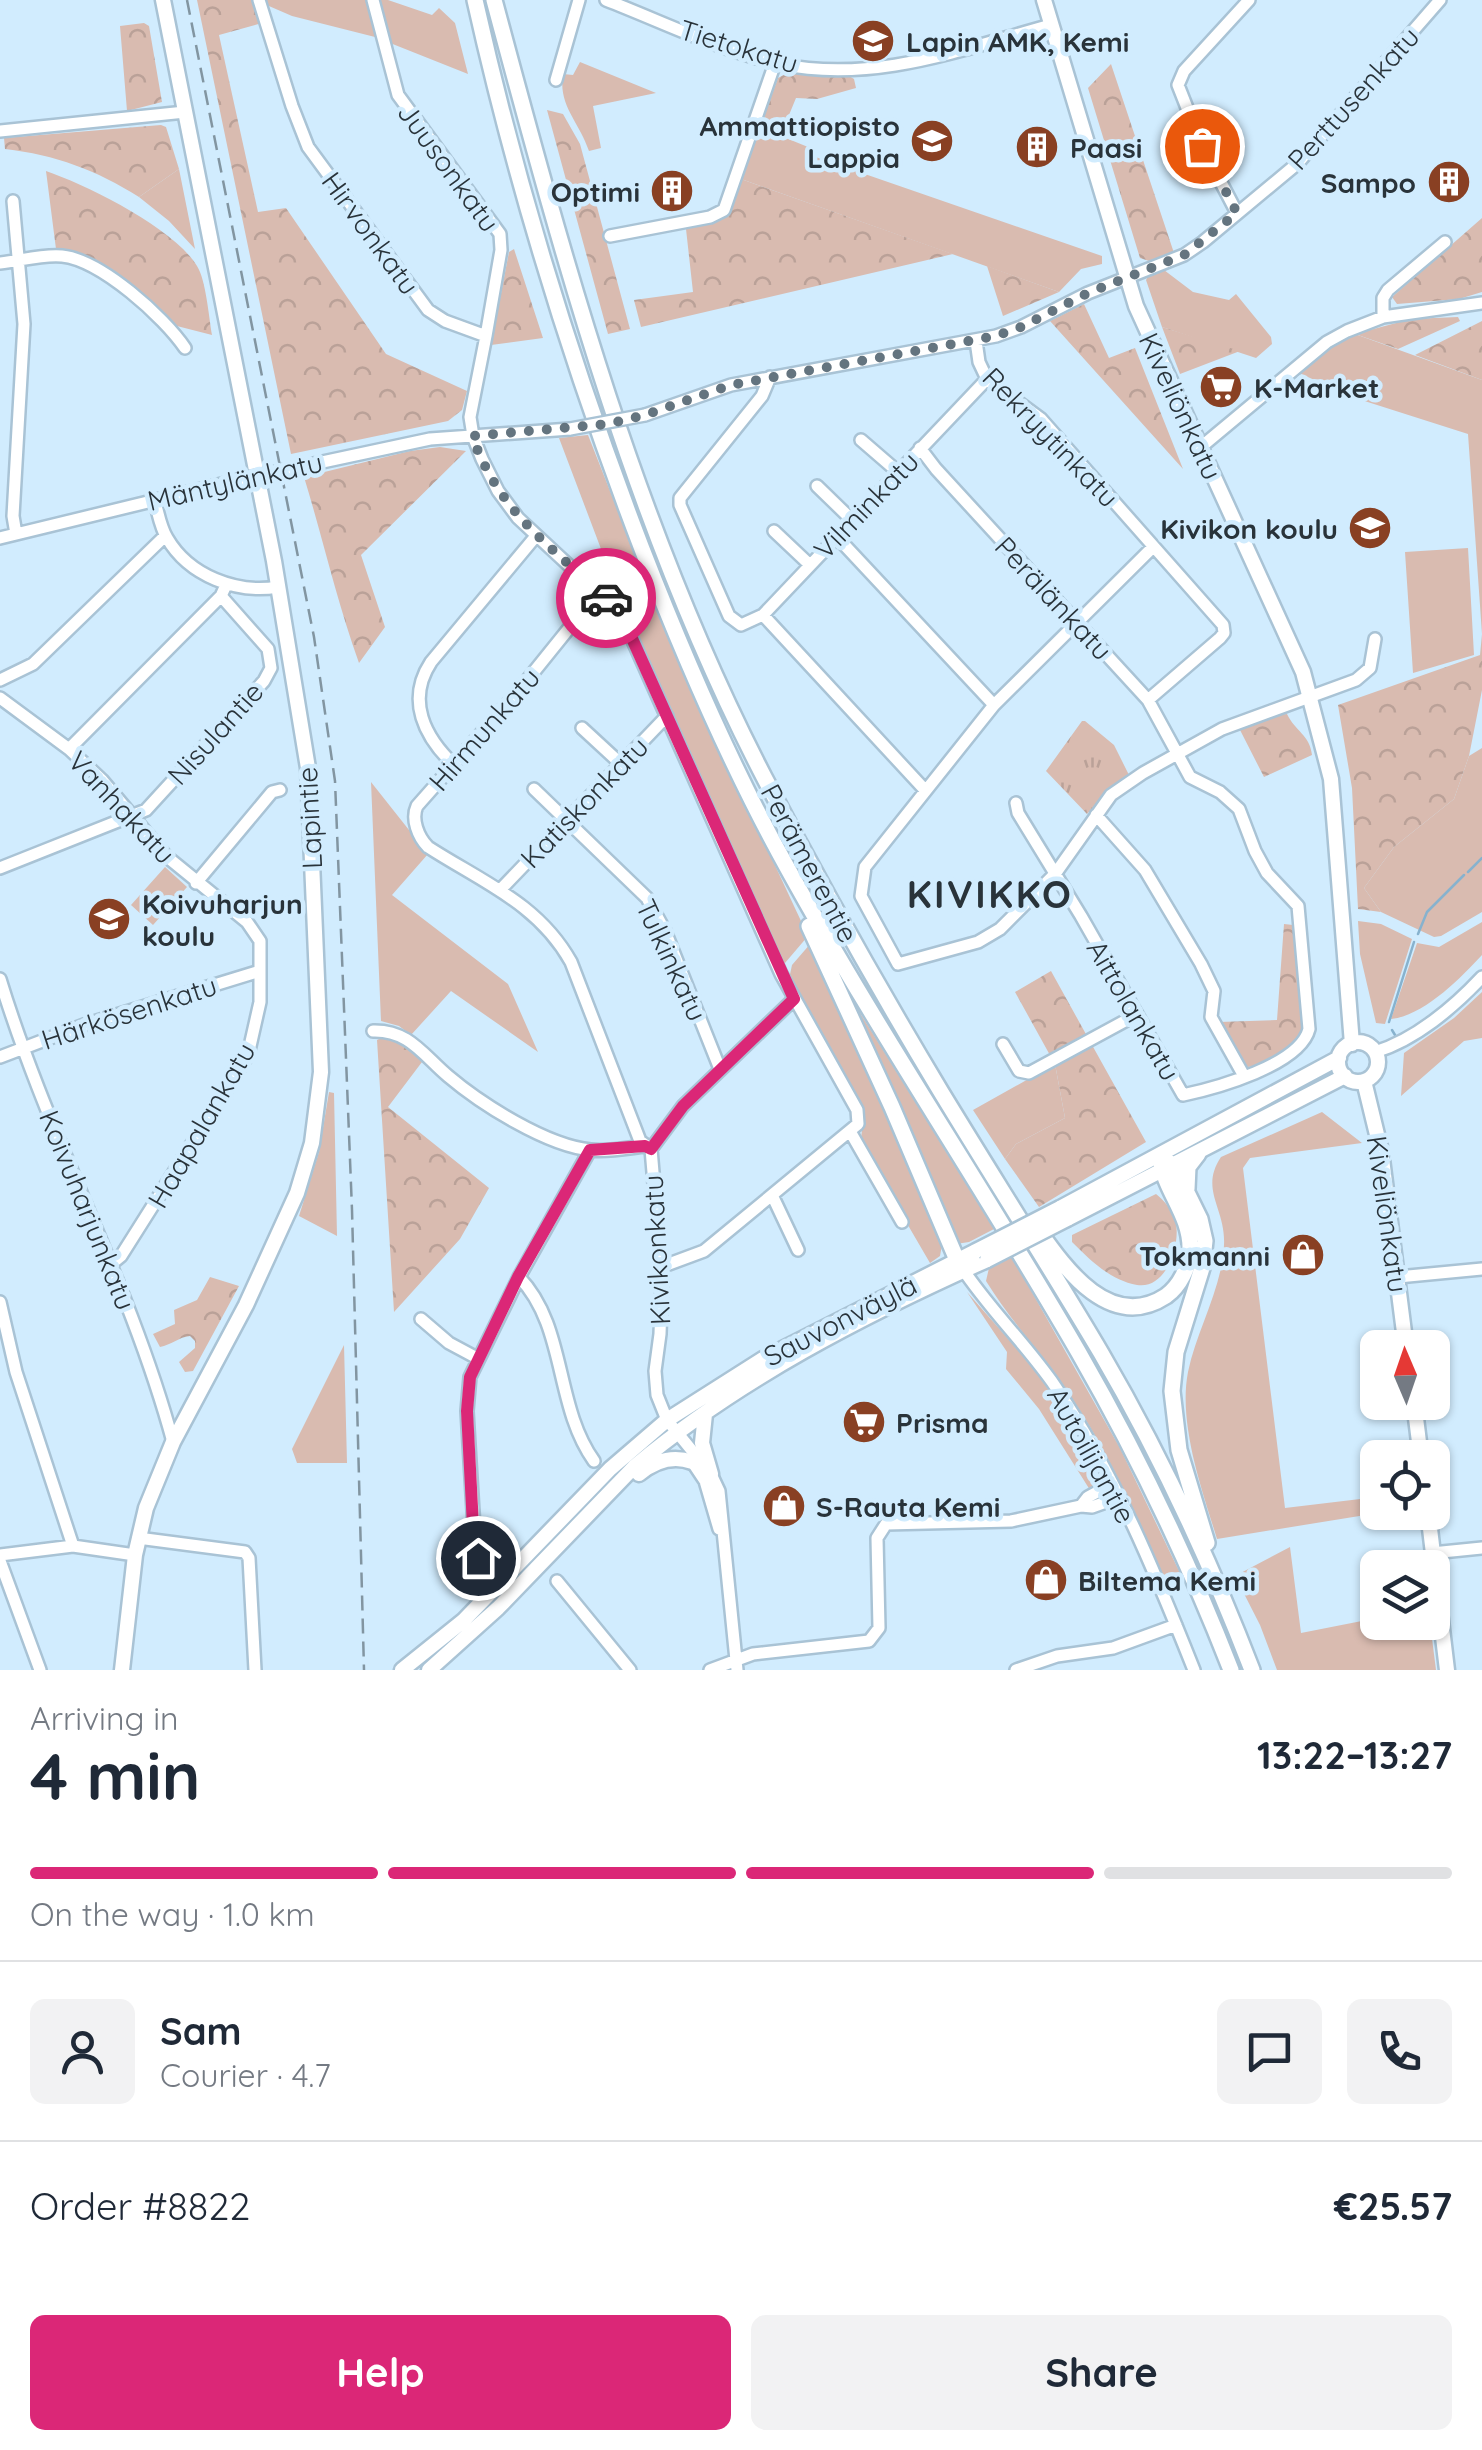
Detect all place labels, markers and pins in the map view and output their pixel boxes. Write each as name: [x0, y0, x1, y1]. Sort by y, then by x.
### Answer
school or university icon: Lapin AMK, Kemi: [850, 18, 896, 64]
place label: Lapin AMK, Kemi: [906, 24, 1129, 59]
pin: [1160, 104, 1245, 189]
place label: Ammattiopisto Lappia: [699, 108, 900, 175]
school or university icon: Ammattiopisto Lappia: [909, 118, 955, 164]
building icon: Paasi: [1014, 124, 1060, 170]
place label: Paasi: [1070, 130, 1142, 165]
building icon: Sampo: [1426, 159, 1472, 205]
place label: Sampo: [1321, 165, 1416, 200]
building icon: Optimi: [649, 168, 695, 214]
place label: Optimi: [551, 174, 640, 209]
supermarket icon: K-Market: [1198, 364, 1244, 410]
place label: K-Market: [1254, 370, 1379, 405]
school or university icon: Kivikon koulu: [1347, 505, 1393, 551]
place label: Kivikon koulu: [1160, 511, 1338, 546]
place label: Koivuharjun koulu: [142, 886, 303, 953]
school or university icon: Koivuharjun koulu: [86, 896, 132, 942]
shop icon: Tokmanni: [1280, 1232, 1326, 1278]
place label: Tokmanni: [1139, 1238, 1270, 1273]
supermarket icon: Prisma: [841, 1399, 887, 1445]
place label: Prisma: [896, 1405, 989, 1440]
shop icon: S-Rauta Kemi: [761, 1483, 807, 1529]
place label: S-Rauta Kemi: [816, 1489, 1000, 1524]
pin: [436, 1516, 521, 1601]
shop icon: Biltema Kemi: [1023, 1557, 1069, 1603]
place label: Biltema Kemi: [1078, 1563, 1256, 1598]

